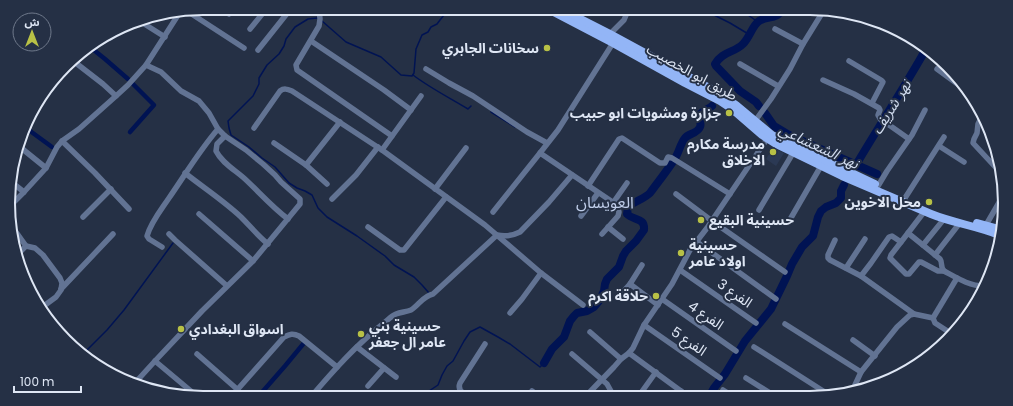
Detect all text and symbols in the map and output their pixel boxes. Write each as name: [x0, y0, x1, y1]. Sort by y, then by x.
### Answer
north arrow: [12, 12, 52, 52]
text: ش: [24, 14, 40, 30]
place label: سخانات الجابري: [442, 38, 539, 59]
street label: طريق ابو الخصيب: [643, 39, 741, 105]
marker: سخانات الجابري: [542, 43, 552, 53]
water label: نهر شريف: [866, 74, 917, 138]
place label: جزارة ومشويات ابو حبيب: [570, 103, 721, 123]
marker: جزارة ومشويات ابو حبيب: [724, 108, 734, 118]
water label: نهر الشعشاعي: [775, 118, 864, 176]
place label: مدرسة مكارم الاخلاق: [687, 134, 765, 170]
marker: مدرسة مكارم الاخلاق: [768, 147, 778, 157]
district label: العويسان: [576, 191, 634, 214]
place label: محل الاخوين: [845, 192, 921, 212]
marker: محل الاخوين: [924, 197, 934, 207]
place label: حسينية البقيع: [709, 210, 794, 230]
marker: حسينية البقيع: [696, 215, 706, 225]
place label: حسينية اولاد عامر: [688, 235, 746, 271]
marker: حسينية اولاد عامر: [676, 248, 686, 258]
street label: الفرع 3: [713, 274, 757, 313]
place label: حلاقة اكرم: [588, 286, 648, 307]
marker: حلاقة اكرم: [651, 291, 661, 301]
street label: الفرع 4: [684, 296, 728, 335]
place label: حسينية بني عامر ال جعفر: [368, 316, 446, 352]
place label: اسواق البغدادي: [189, 319, 284, 340]
street label: الفرع 5: [667, 322, 711, 361]
marker: اسواق البغدادي: [176, 324, 186, 334]
marker: حسينية بني عامر ال جعفر: [356, 329, 366, 339]
scale bar: [14, 368, 81, 394]
text: 100 m: [20, 373, 54, 390]

